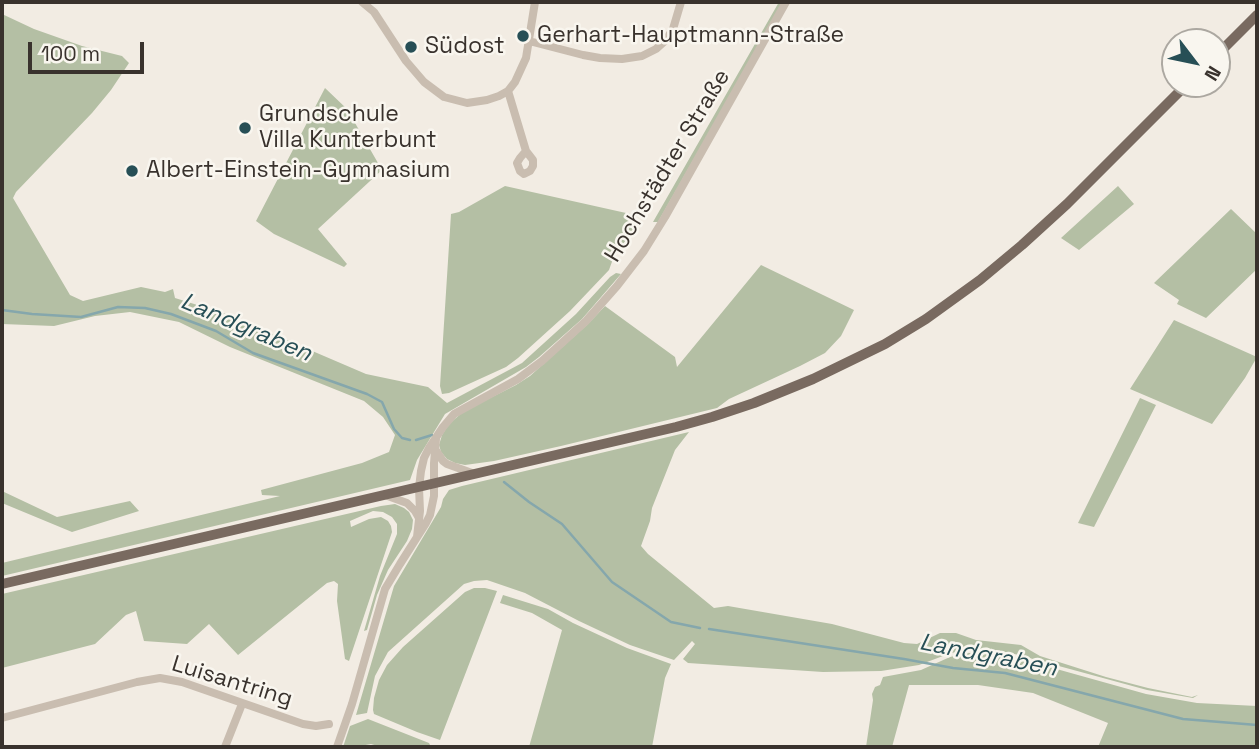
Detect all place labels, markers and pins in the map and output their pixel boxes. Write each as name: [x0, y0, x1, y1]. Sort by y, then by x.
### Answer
place label: Gerhart-Hauptmann-Straße: [537, 22, 844, 50]
marker: Gerhart-Hauptmann-Straße: [515, 28, 531, 44]
place label: Südost: [425, 33, 505, 61]
marker: Südost: [403, 39, 419, 55]
place label: Grundschule Villa Kunterbunt: [259, 101, 437, 155]
marker: Grundschule Villa Kunterbunt: [237, 120, 253, 136]
place label: Albert-Einstein-Gymnasium: [146, 157, 450, 185]
marker: Albert-Einstein-Gymnasium: [124, 163, 140, 179]

